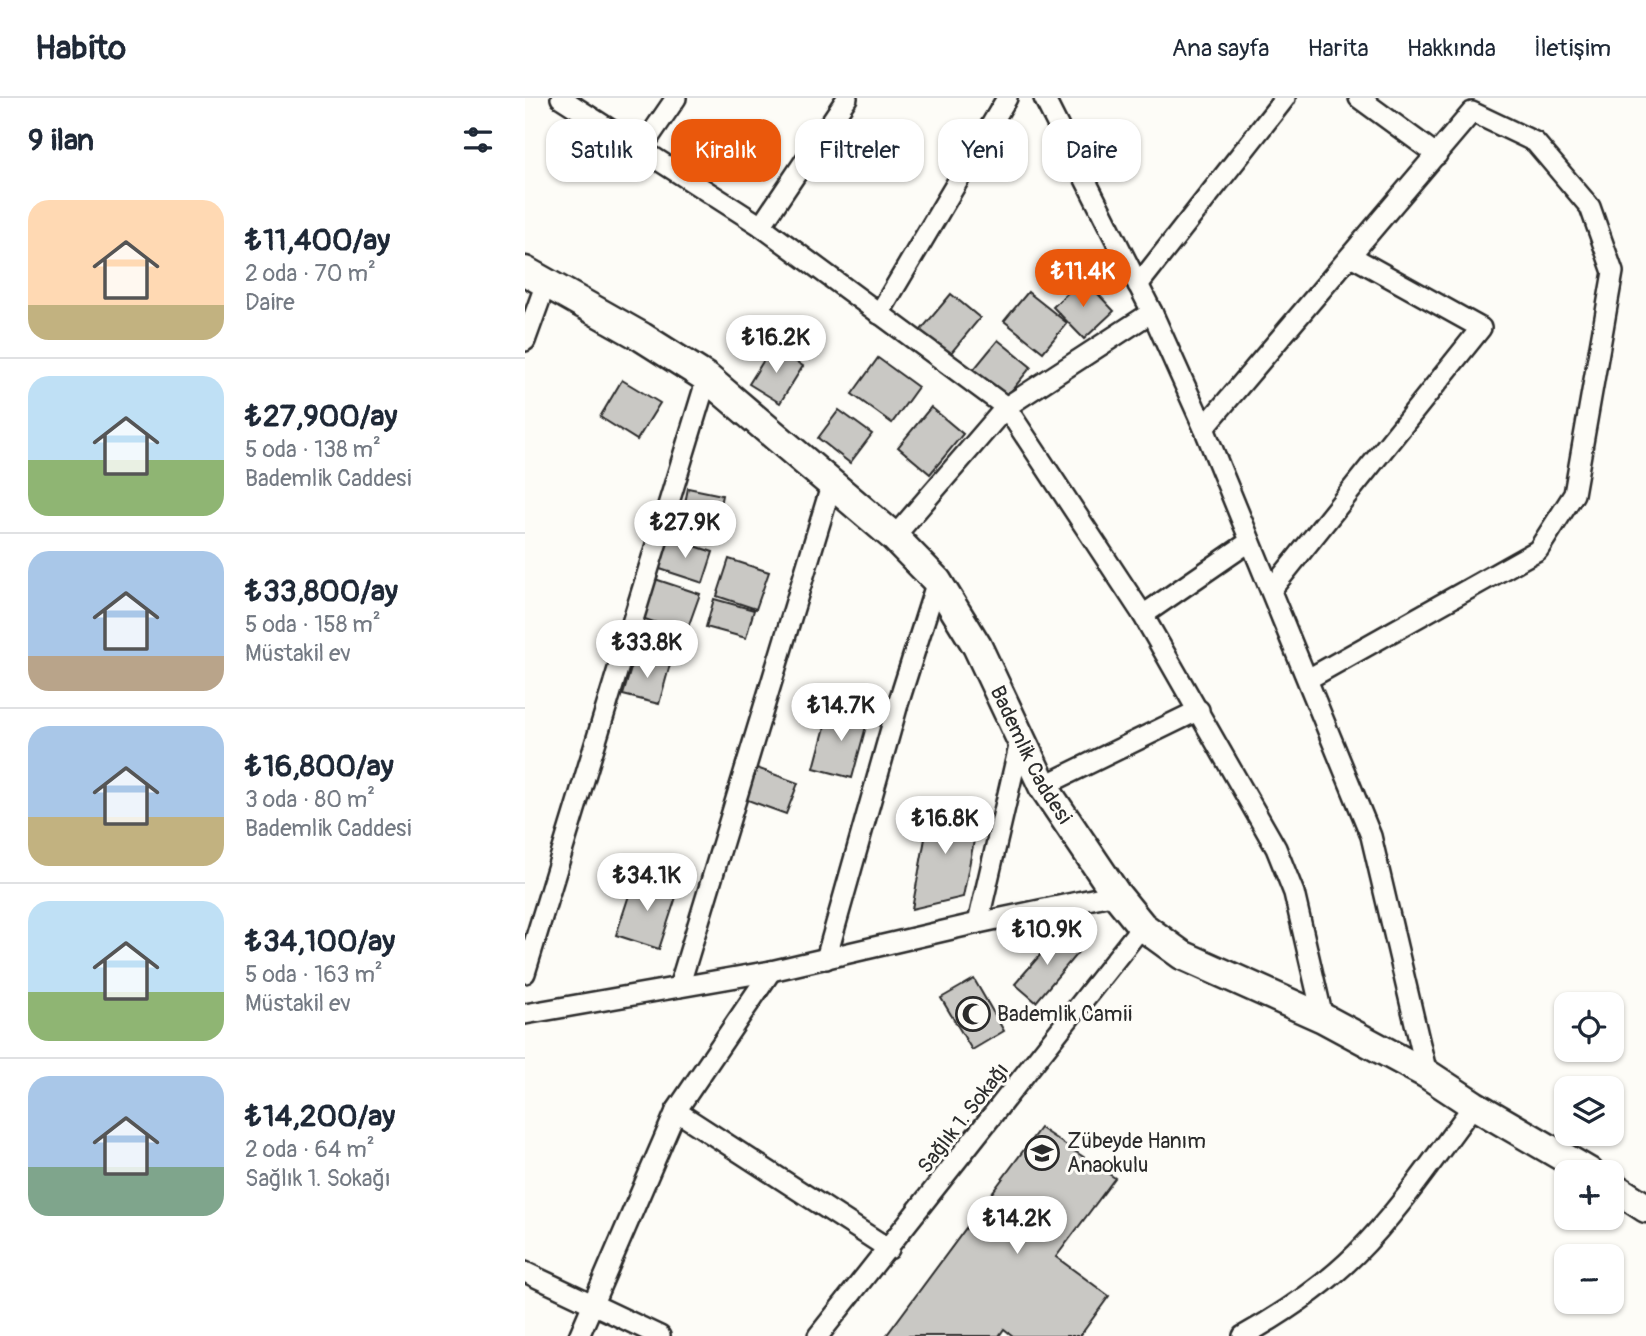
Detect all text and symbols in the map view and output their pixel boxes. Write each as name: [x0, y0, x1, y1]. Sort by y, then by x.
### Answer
text: Habito: [35, 28, 126, 69]
text: Ana sayfa: [1172, 34, 1269, 63]
text: Harita: [1307, 34, 1369, 63]
text: Hakkında: [1407, 34, 1496, 63]
text: İletişim: [1534, 34, 1611, 63]
chip: Satılık: [546, 119, 657, 182]
chip: Kiralık: [671, 119, 781, 182]
chip: Filtreler: [795, 119, 924, 182]
chip: Yeni: [938, 119, 1028, 182]
chip: Daire: [1042, 119, 1141, 182]
icon: filters: [459, 121, 497, 159]
text: 9 ilan: [28, 122, 94, 159]
text: ₺11,400/ay: [245, 222, 390, 259]
icon: home: [84, 228, 168, 312]
pin: ₺11.4K: [1026, 250, 1140, 309]
text: ₺11.4K: [1051, 257, 1115, 286]
text: 2 oda · 70 m²: [245, 259, 376, 288]
text: Daire: [245, 288, 294, 317]
pin: ₺16.2K: [719, 316, 833, 375]
text: ₺16.2K: [742, 323, 810, 352]
text: ₺27,900/ay: [245, 398, 397, 435]
icon: home: [84, 404, 168, 488]
text: 5 oda · 138 m²: [245, 435, 381, 464]
text: Bademlik Caddesi: [245, 464, 412, 493]
pin: ₺27.9K: [628, 500, 742, 560]
text: ₺27.9K: [650, 508, 720, 537]
text: ₺33,800/ay: [245, 573, 398, 610]
icon: home: [84, 579, 168, 663]
text: 5 oda · 158 m²: [245, 610, 381, 639]
pin: ₺33.8K: [590, 620, 704, 680]
text: ₺33.8K: [612, 628, 682, 657]
text: Müstakil ev: [245, 639, 351, 668]
street label: Bademlik Caddesi: [984, 682, 1078, 829]
pin: ₺14.7K: [784, 684, 898, 743]
text: ₺14.7K: [807, 691, 875, 720]
text: ₺16,800/ay: [245, 748, 393, 785]
icon: home: [84, 754, 168, 838]
text: 3 oda · 80 m²: [245, 785, 375, 814]
pin: ₺16.8K: [888, 796, 1002, 856]
text: ₺16.8K: [912, 804, 978, 833]
text: Bademlik Caddesi: [245, 814, 412, 843]
pin: ₺34.1K: [590, 854, 704, 913]
text: ₺34.1K: [613, 861, 681, 890]
pin: ₺10.9K: [990, 908, 1104, 967]
text: ₺10.9K: [1012, 915, 1082, 944]
text: ₺34,100/ay: [245, 923, 395, 960]
icon: home: [84, 929, 168, 1013]
text: 5 oda · 163 m²: [245, 960, 383, 989]
text: Müstakil ev: [245, 989, 351, 1018]
map controls: [1554, 992, 1624, 1314]
button: locate: [1554, 992, 1624, 1062]
mosque icon: Bademlik Camii: [954, 995, 992, 1033]
place label: Bademlik Camii: [997, 1001, 1132, 1028]
street label: Sağlık 1. Sokağı: [912, 1058, 1015, 1179]
button: layers: [1554, 1076, 1624, 1146]
text: ₺14,200/ay: [245, 1098, 395, 1135]
icon: home: [84, 1104, 168, 1188]
place label: Zübeyde Hanım Anaokulu: [1067, 1128, 1206, 1179]
school or university icon: Zübeyde Hanım Anaokulu: [1023, 1134, 1061, 1172]
text: 2 oda · 64 m²: [245, 1135, 375, 1164]
button: +: [1554, 1160, 1624, 1230]
text: Sağlık 1. Sokağı: [245, 1164, 391, 1193]
pin: ₺14.2K: [960, 1196, 1074, 1256]
text: ₺14.2K: [983, 1204, 1051, 1233]
button: −: [1554, 1244, 1624, 1314]

